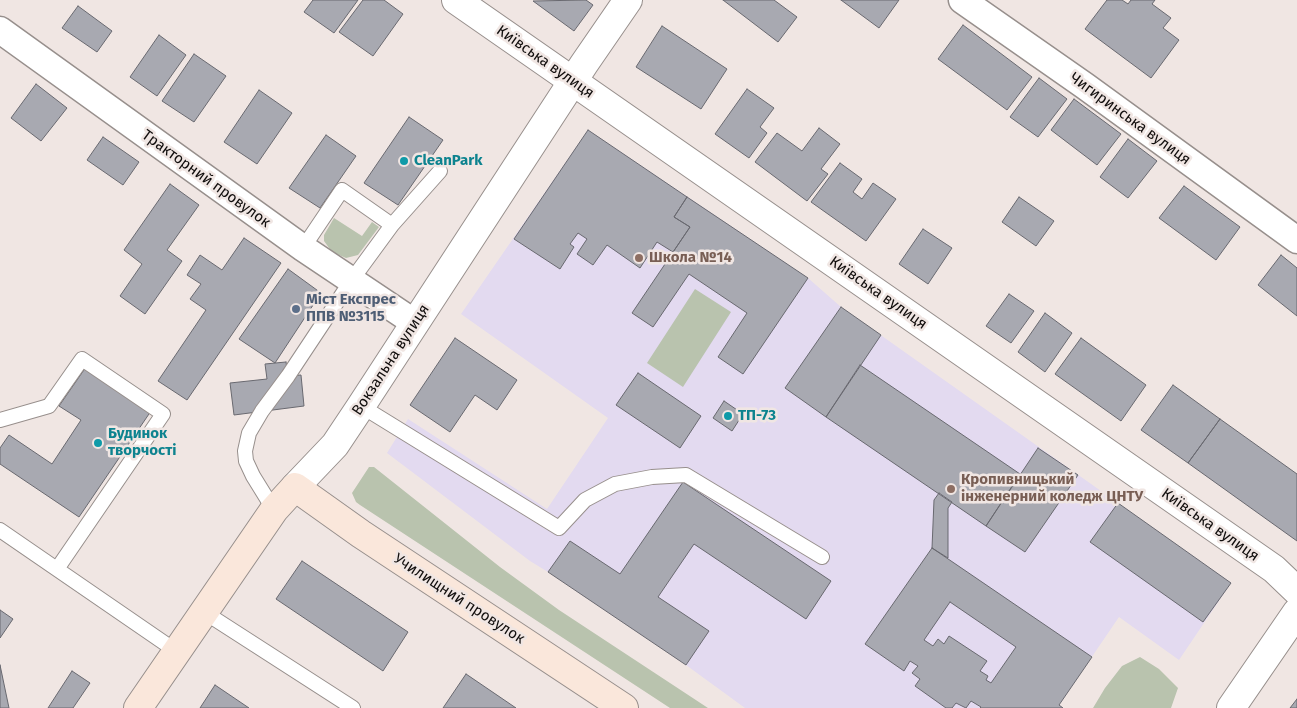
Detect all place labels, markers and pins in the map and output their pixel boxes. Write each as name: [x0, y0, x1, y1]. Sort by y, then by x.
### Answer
place label: CleanPark: [414, 152, 483, 170]
marker: CleanPark: [398, 155, 410, 167]
place label: Школа №14: [649, 249, 732, 267]
marker: Школа №14: [633, 252, 645, 264]
place label: Міст Експрес ППВ №3115: [306, 291, 396, 326]
marker: Міст Експрес ППВ №3115: [290, 303, 302, 315]
place label: ТП-73: [738, 407, 776, 425]
marker: ТП-73: [722, 410, 734, 422]
place label: Будинок творчості: [108, 425, 177, 460]
marker: Будинок творчості: [92, 437, 104, 449]
place label: Кропивницький інженерний коледж ЦНТУ: [961, 471, 1143, 506]
marker: Кропивницький інженерний коледж ЦНТУ: [945, 483, 957, 495]

